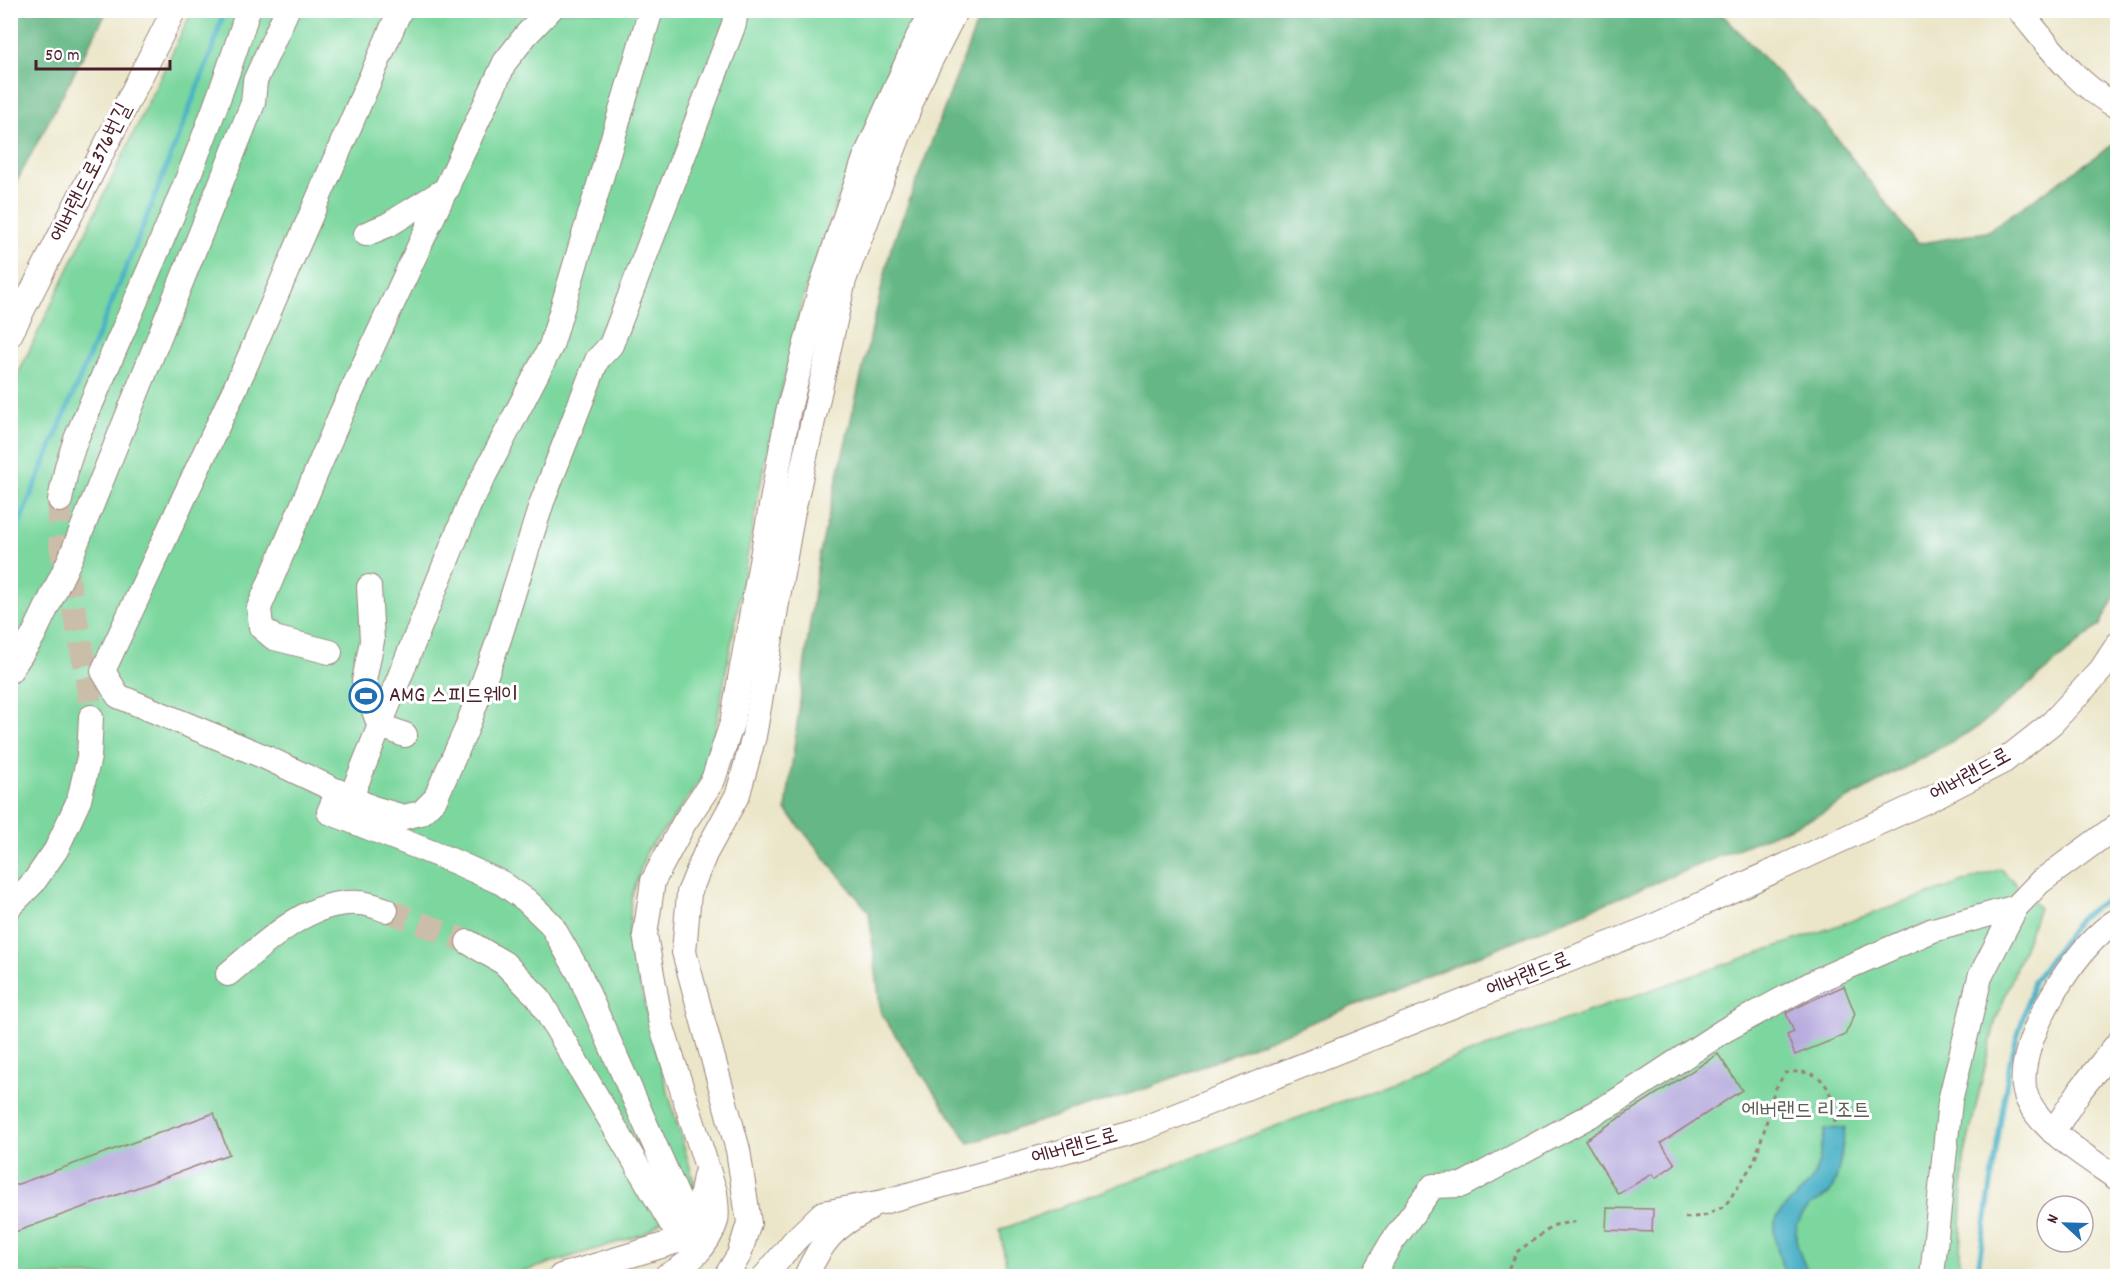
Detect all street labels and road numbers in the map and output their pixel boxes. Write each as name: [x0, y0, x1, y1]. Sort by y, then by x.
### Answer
street label: 에버랜드로376번길: [43, 98, 141, 248]
street label: 에버랜드로: [1925, 741, 2017, 811]
street label: 에버랜드로: [1482, 945, 1576, 1007]
street label: 에버랜드로: [1028, 1121, 1122, 1175]

